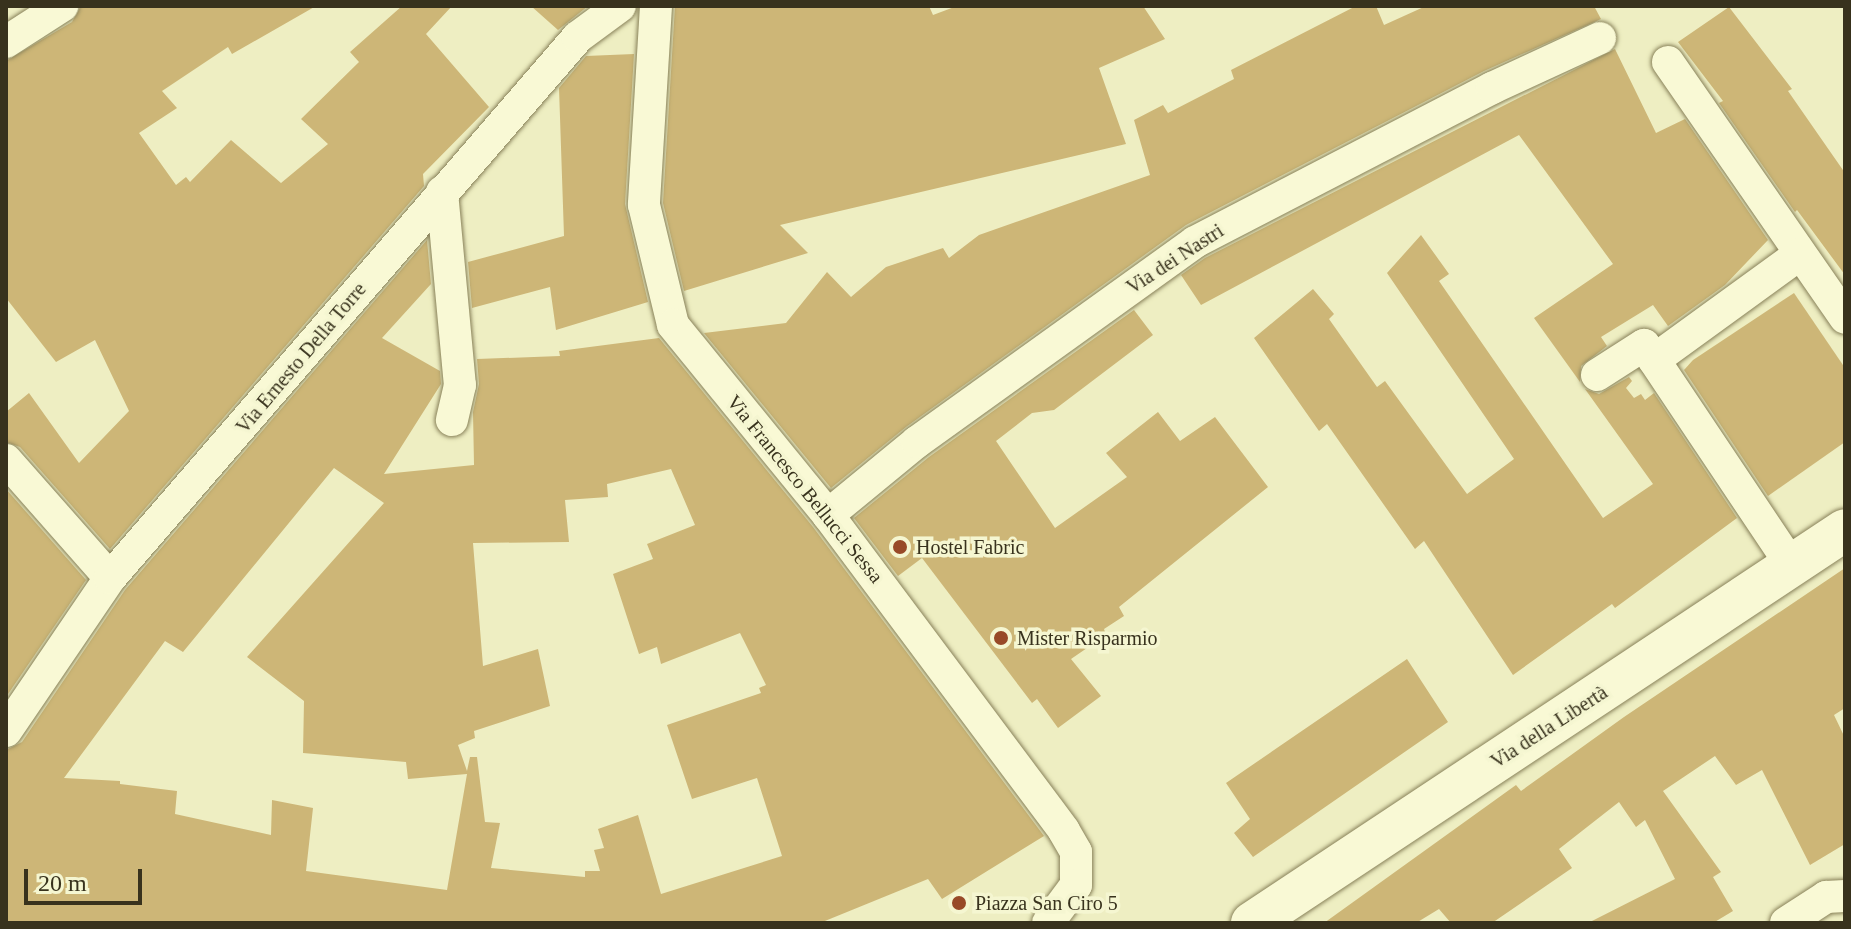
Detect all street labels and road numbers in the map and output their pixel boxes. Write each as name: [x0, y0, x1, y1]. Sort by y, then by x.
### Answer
street label: Via dei Nastri: [1122, 219, 1228, 299]
street label: Via Ernesto Della Torre: [231, 277, 371, 439]
street label: Via Francesco Bellucci Sessa: [722, 390, 888, 588]
street label: Via della Libertà: [1486, 680, 1612, 774]

